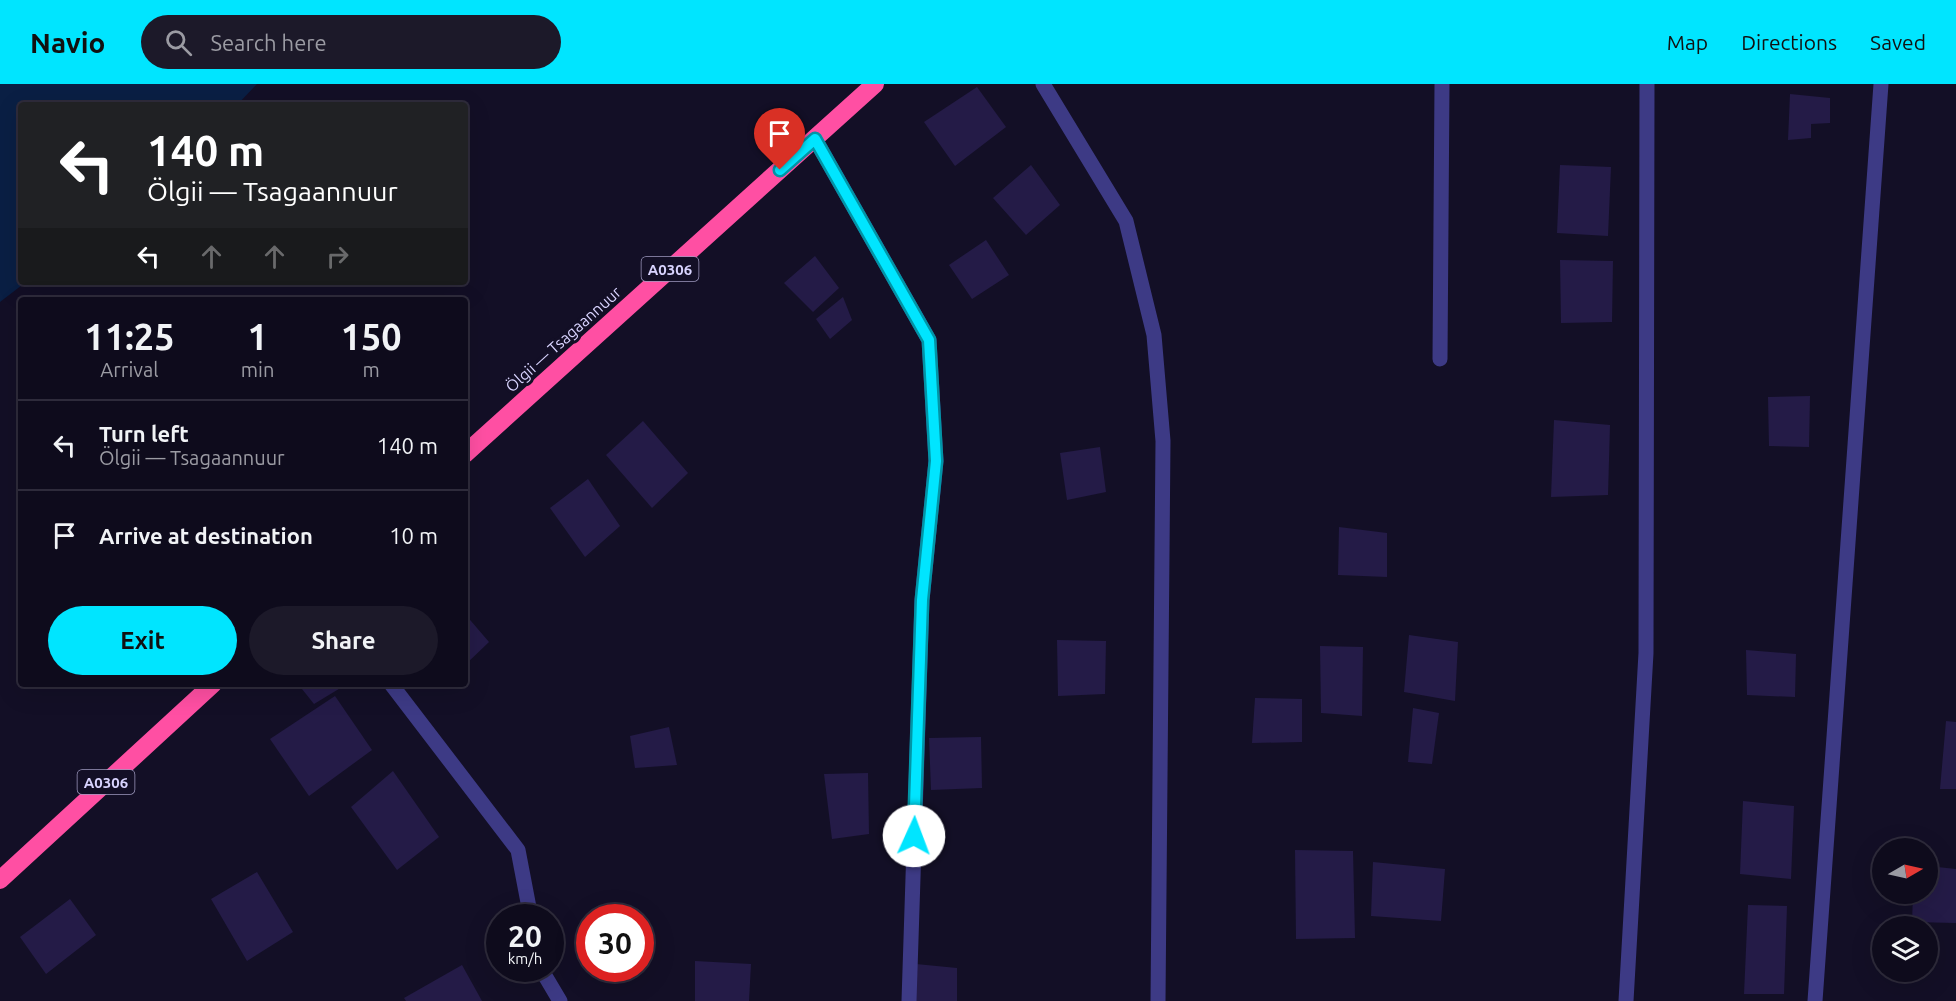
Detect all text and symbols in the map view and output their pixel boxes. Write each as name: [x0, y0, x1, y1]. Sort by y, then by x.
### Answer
search box: [141, 15, 561, 69]
icon: search: [162, 26, 195, 59]
text: Navio: [30, 27, 105, 58]
text: Search here: [210, 30, 327, 55]
text: Map: [1667, 30, 1708, 54]
text: Directions: [1741, 30, 1837, 54]
text: Saved: [1870, 30, 1926, 54]
pin: [754, 108, 805, 170]
icon: arrive: [763, 117, 796, 150]
icon: left: [48, 126, 126, 204]
text: 140 m: [147, 127, 264, 174]
text: Ölgii — Tsagaannuur: [147, 176, 398, 206]
icon: left: [132, 240, 165, 273]
icon: ahead: [195, 240, 228, 273]
icon: ahead: [258, 240, 291, 273]
icon: right: [321, 240, 354, 273]
road number: A0306: [642, 257, 698, 281]
street label: Ölgii — Tsagaannuur: [502, 283, 624, 395]
text: 11:25: [84, 316, 174, 357]
text: 1: [247, 316, 268, 357]
text: 150: [341, 316, 402, 357]
text: Arrival: [100, 358, 159, 381]
text: min: [241, 358, 274, 381]
text: m: [363, 358, 380, 381]
text: Turn left: [99, 421, 189, 446]
icon: left: [48, 429, 81, 462]
text: 140 m: [377, 433, 438, 458]
text: Ölgii — Tsagaannuur: [99, 446, 285, 469]
icon: arrive: [48, 519, 81, 552]
text: Arrive at destination: [99, 523, 313, 548]
text: 10 m: [389, 523, 438, 548]
button: Exit: [48, 606, 237, 675]
button: Share: [249, 606, 438, 675]
road number: A0306: [78, 770, 134, 794]
position arrow: [882, 804, 946, 868]
north arrow: [1872, 838, 1938, 904]
map controls: [1872, 838, 1938, 982]
speed limit sign: 30: [576, 904, 654, 982]
button: layers: [1872, 916, 1938, 982]
text: 20: [508, 919, 542, 953]
text: km/h: [508, 950, 542, 967]

